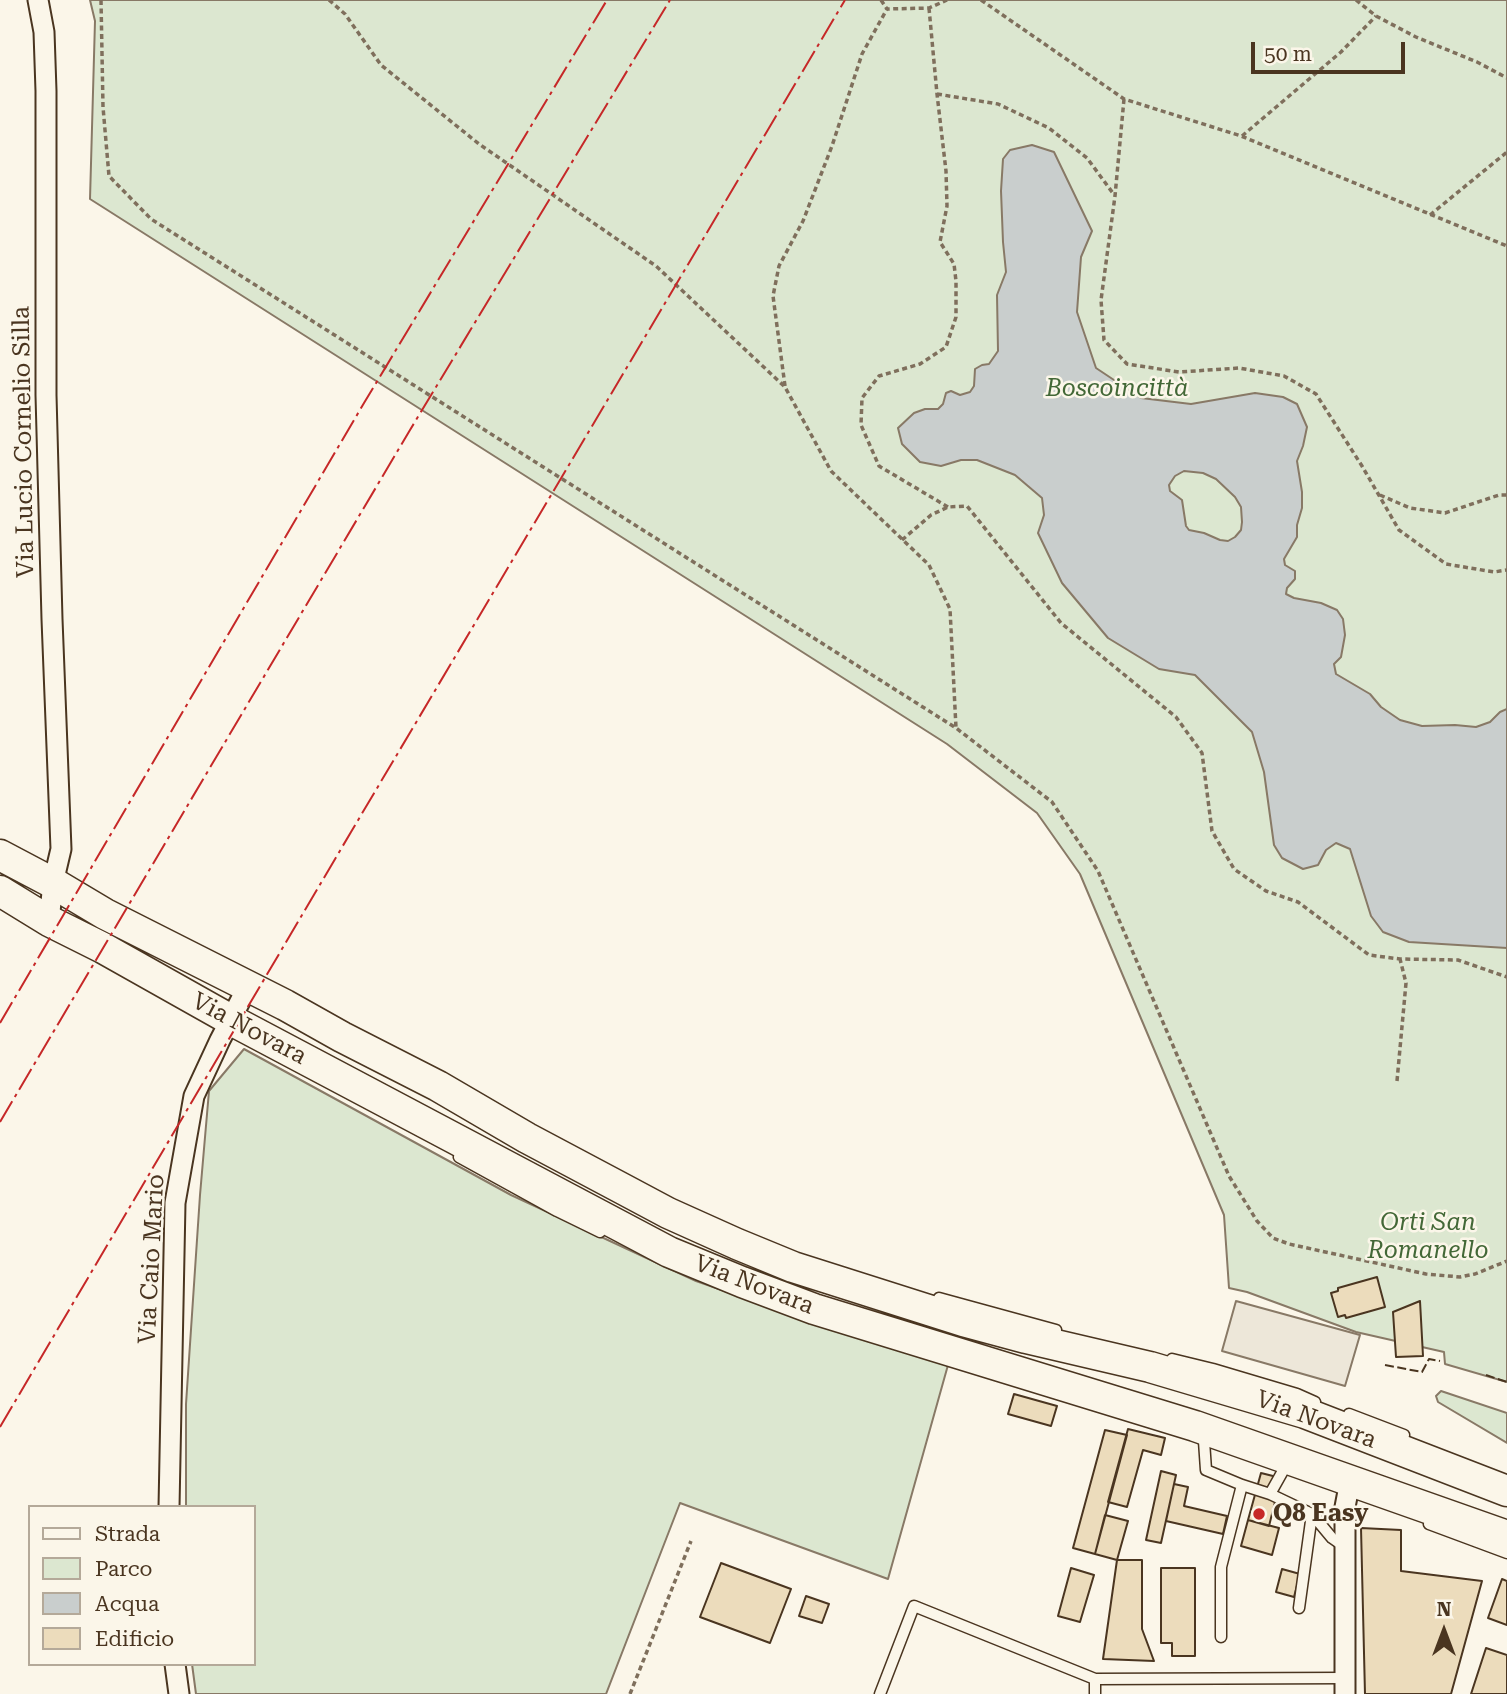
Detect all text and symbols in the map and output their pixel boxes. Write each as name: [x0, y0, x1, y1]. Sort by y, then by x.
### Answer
scale bar: [1255, 28, 1409, 72]
text: 50 m: [1264, 42, 1312, 66]
street label: Via Lucio Cornelio Silla: [7, 306, 41, 578]
park label: Boscoincittà: [1046, 375, 1188, 403]
street label: Via Novara: [187, 987, 311, 1071]
street label: Via Caio Mario: [133, 1173, 171, 1345]
park label: Orti San Romanello: [1367, 1209, 1489, 1265]
street label: Via Novara: [690, 1249, 818, 1321]
street label: Via Novara: [1252, 1385, 1380, 1455]
place label: Q8 Easy: [1273, 1500, 1369, 1528]
legend: [28, 1505, 256, 1666]
marker: Q8 Easy: [1251, 1506, 1267, 1522]
text: Strada: [95, 1522, 160, 1546]
text: Parco: [95, 1557, 152, 1581]
text: Acqua: [95, 1592, 159, 1616]
north arrow: [1409, 1596, 1479, 1666]
text: N: [1437, 1598, 1451, 1621]
text: Edificio: [95, 1627, 174, 1651]

